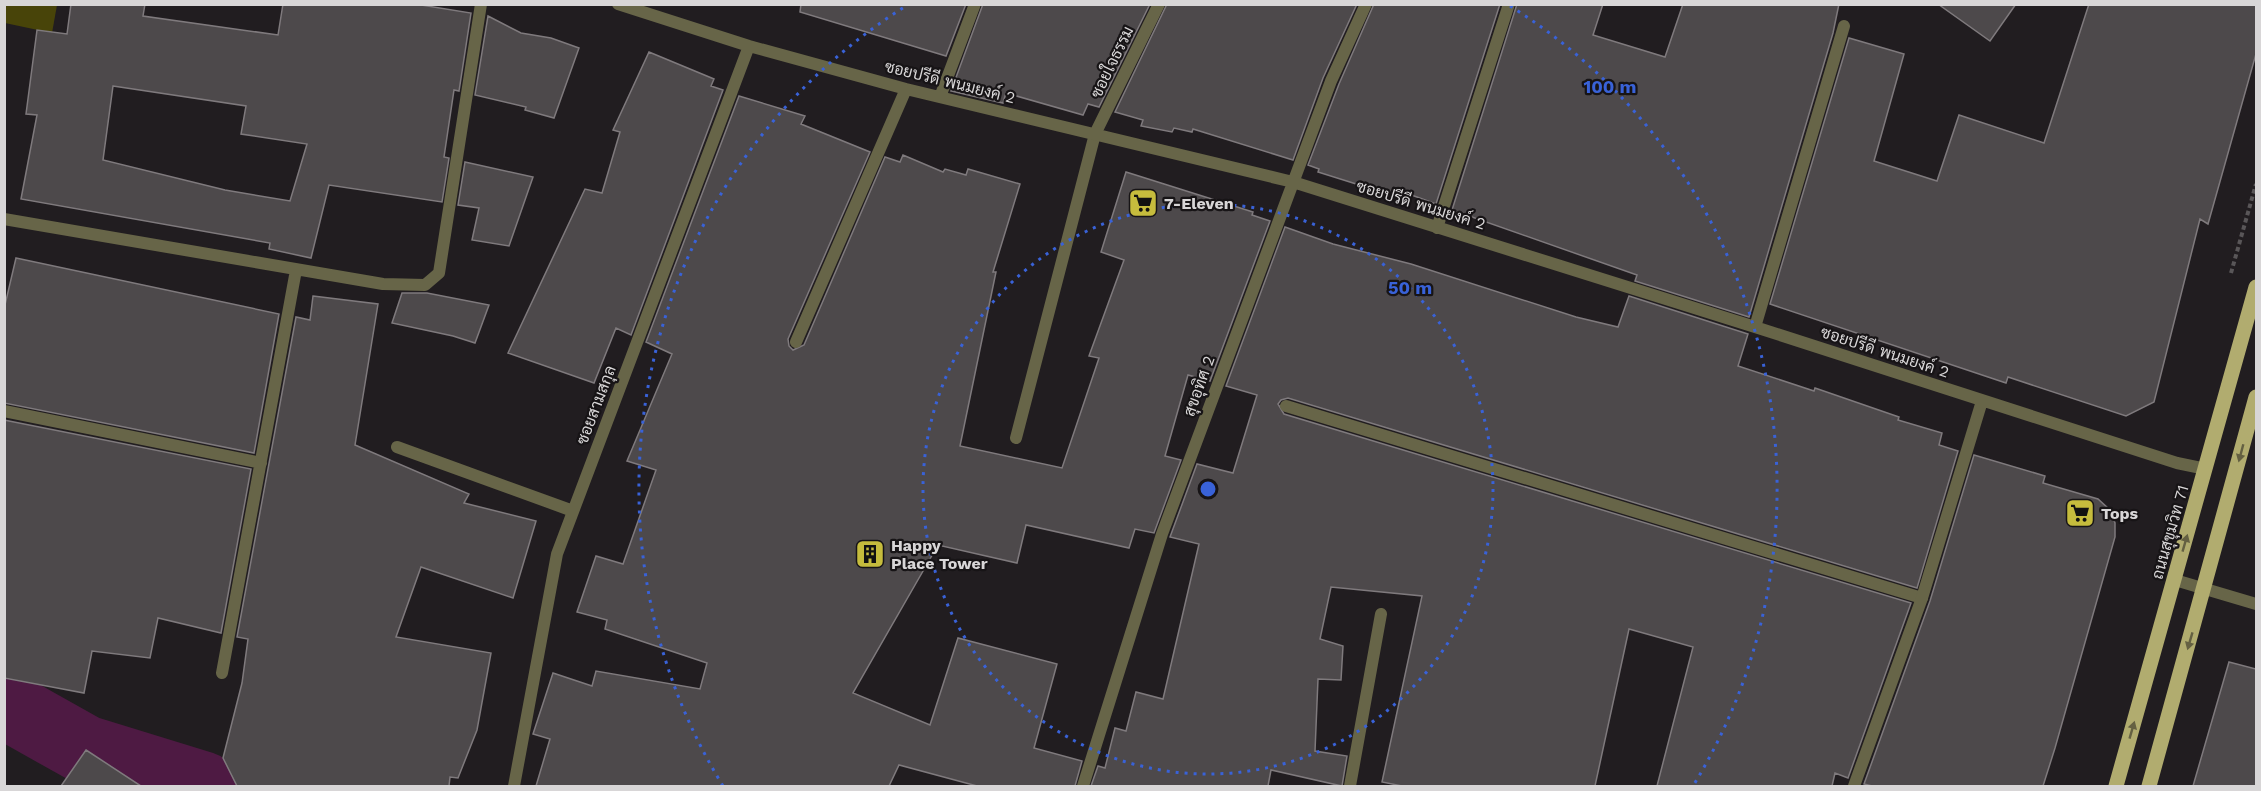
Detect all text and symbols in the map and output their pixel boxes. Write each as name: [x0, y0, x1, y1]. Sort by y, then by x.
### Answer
street label: ซอยใจธรรม: [1085, 22, 1137, 101]
street label: ซอยปรีดี พนมยงค์ 2: [883, 54, 1018, 107]
text: 100 m: [1583, 76, 1637, 97]
street label: ซอยปรีดี พนมยงค์ 2: [1354, 173, 1489, 234]
supermarket icon: 7-Eleven: [1127, 187, 1159, 219]
place label: 7-Eleven: [1164, 194, 1234, 213]
text: 50 m: [1388, 277, 1432, 298]
street label: ซอยปรีดี พนมยงค์ 2: [1818, 319, 1953, 382]
street label: สุขอุทิศ 2: [1179, 353, 1221, 420]
street label: ซอยสามสกุล: [572, 363, 622, 448]
one-way arrow: [2236, 444, 2246, 462]
centre of rings: [1198, 479, 1218, 499]
street label: ถนนสุขุมวิท 71: [2147, 483, 2194, 582]
supermarket icon: Tops: [2064, 497, 2096, 529]
place label: Tops: [2101, 504, 2139, 523]
one-way arrow: [2181, 533, 2191, 552]
place label: Happy Place Tower: [891, 536, 988, 573]
building icon: Happy Place Tower: [854, 538, 886, 570]
one-way arrow: [2185, 632, 2194, 650]
one-way arrow: [2128, 721, 2137, 739]

